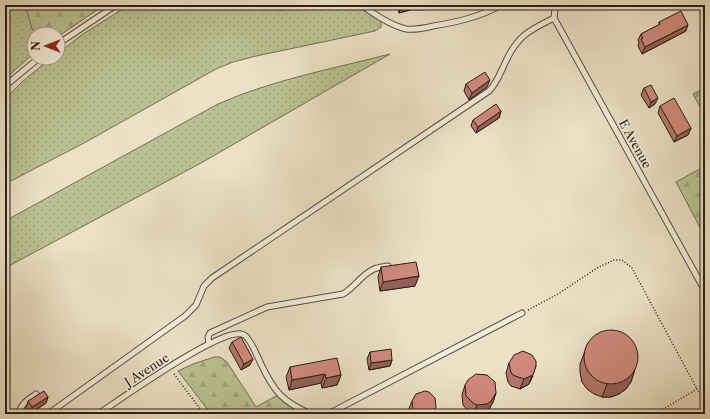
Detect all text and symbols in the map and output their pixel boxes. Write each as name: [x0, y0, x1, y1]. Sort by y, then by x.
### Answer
north arrow: [26, 26, 66, 66]
text: N: [29, 41, 43, 51]
street label: E Avenue: [616, 117, 655, 171]
street label: J Avenue: [120, 350, 172, 391]

